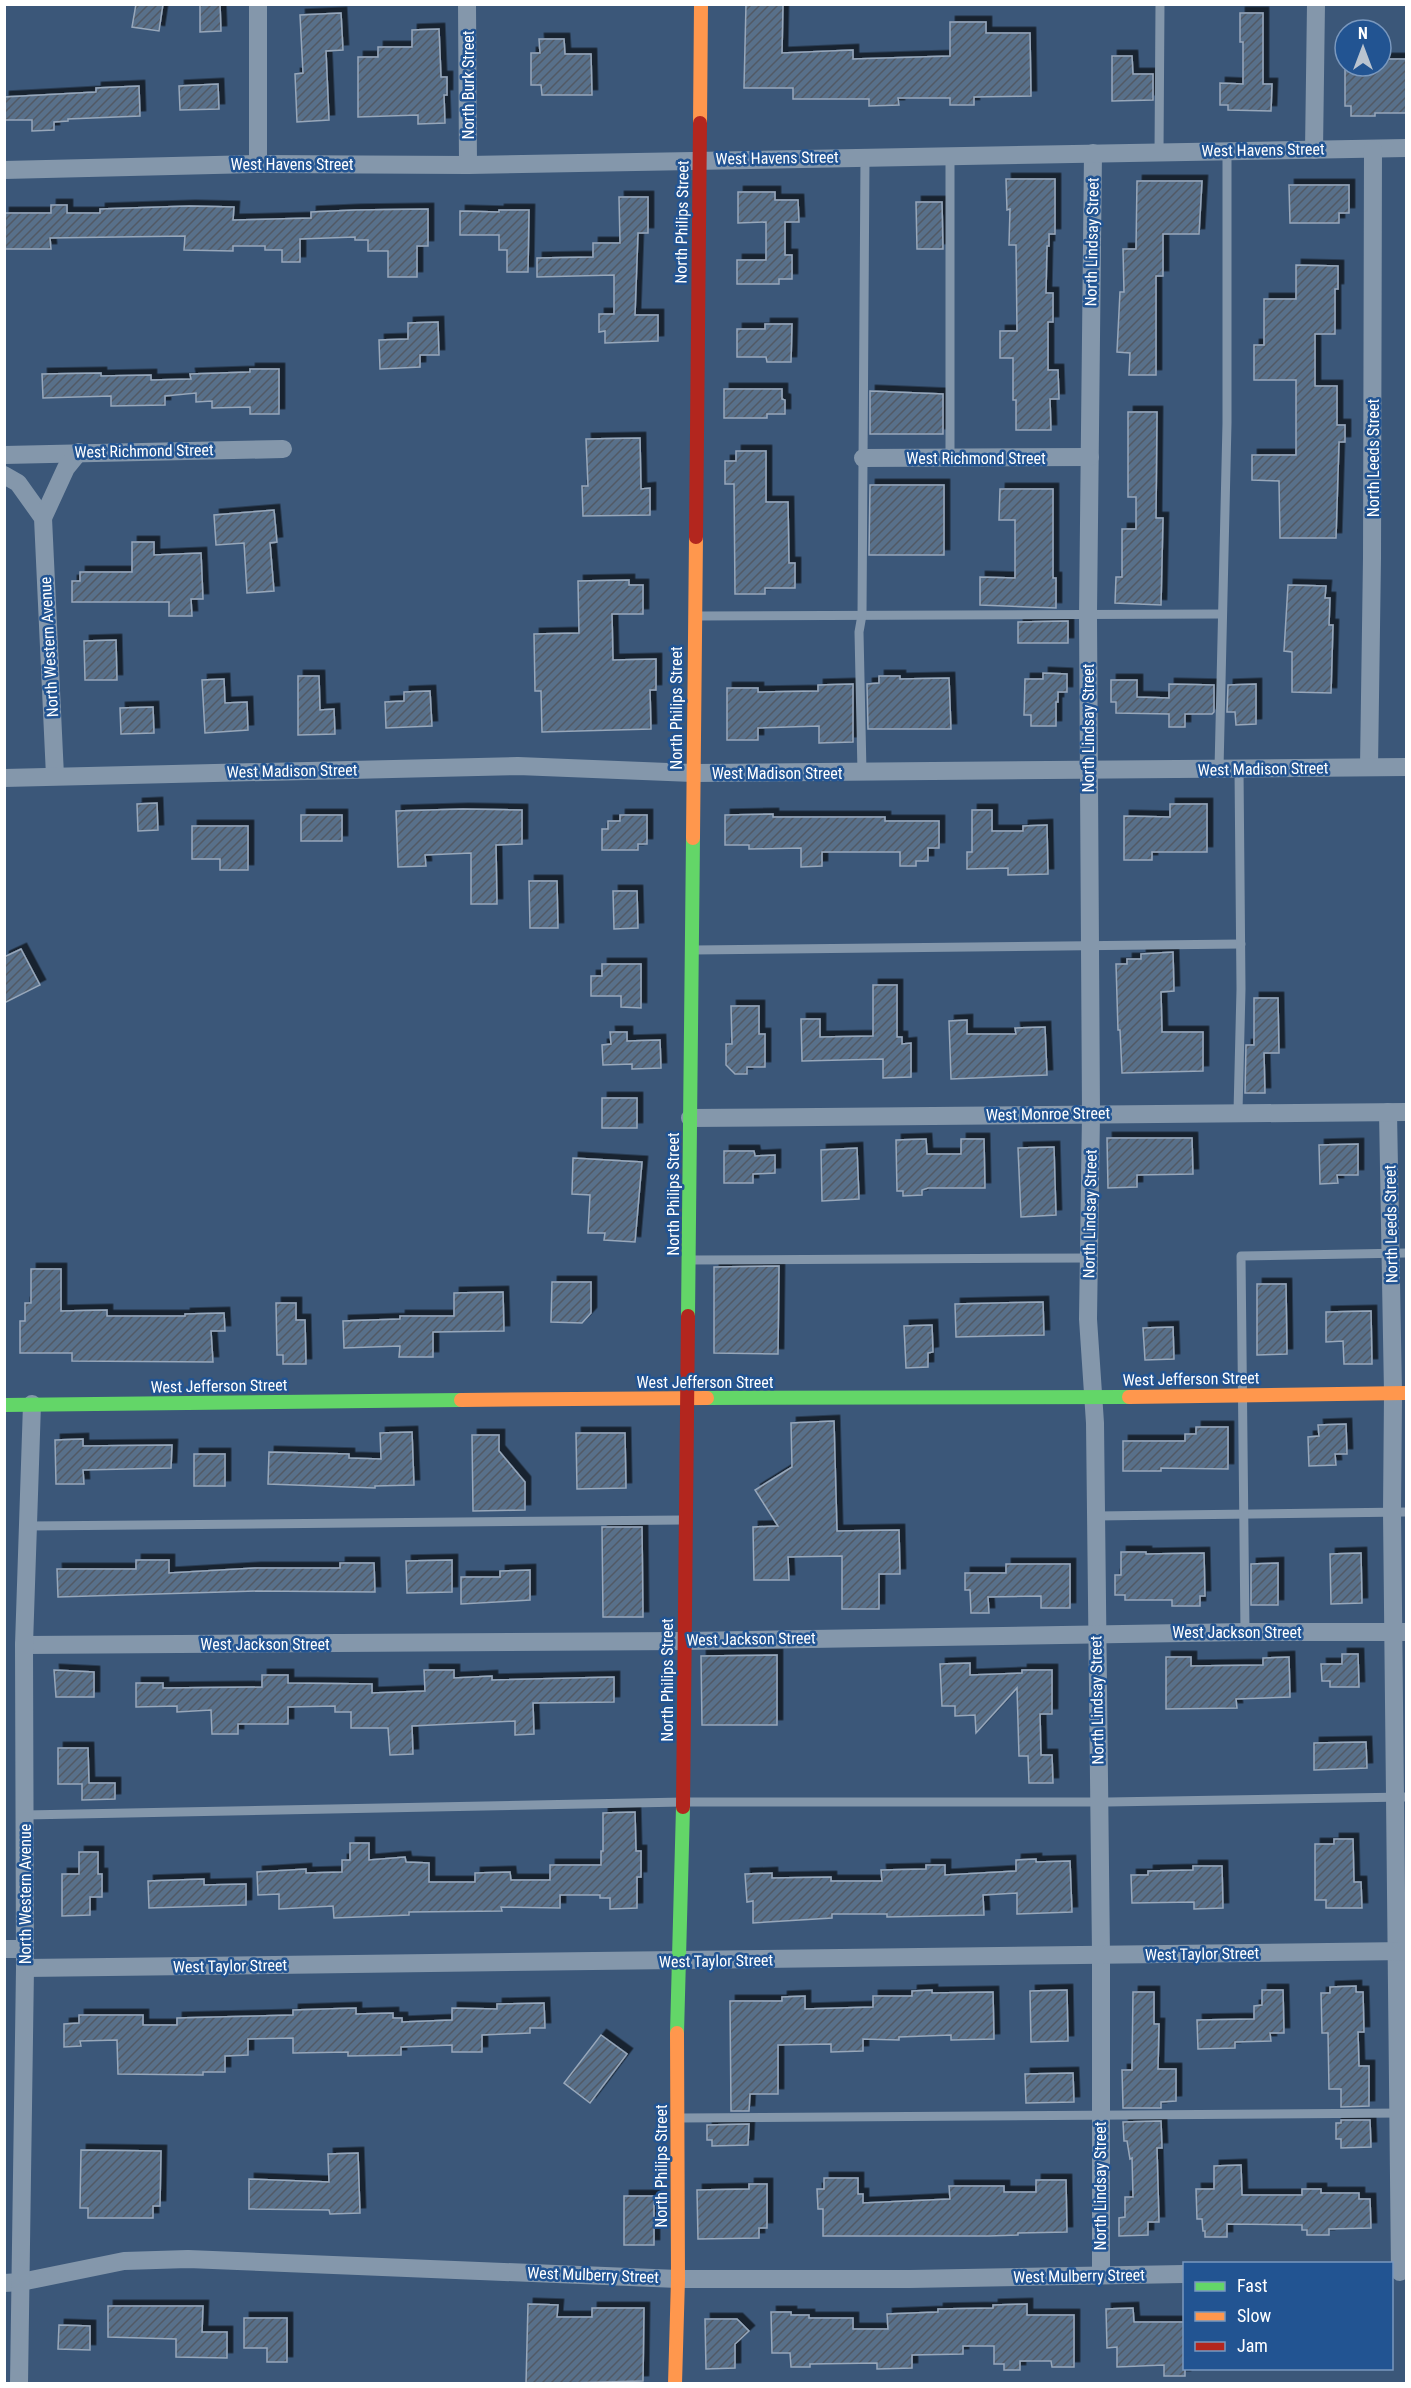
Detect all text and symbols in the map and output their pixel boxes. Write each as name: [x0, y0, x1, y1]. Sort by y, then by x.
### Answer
north arrow: [1333, 18, 1393, 78]
text: N: [1358, 24, 1368, 43]
street label: North Burk Street: [459, 30, 478, 140]
street label: West Havens Street: [1201, 139, 1325, 161]
street label: West Havens Street: [715, 147, 839, 169]
street label: West Havens Street: [230, 155, 354, 174]
street label: North Philips Street: [671, 160, 693, 284]
street label: North Lindsay Street: [1081, 177, 1103, 307]
street label: North Leeds Street: [1364, 399, 1383, 517]
street label: West Richmond Street: [74, 440, 214, 462]
street label: West Richmond Street: [906, 449, 1046, 468]
street label: North Western Avenue: [36, 576, 62, 718]
street label: North Philips Street: [667, 646, 686, 770]
street label: North Lindsay Street: [1079, 663, 1098, 792]
street label: West Madison Street: [1197, 758, 1329, 780]
street label: West Madison Street: [226, 760, 358, 782]
street label: West Madison Street: [712, 764, 843, 783]
street label: West Monroe Street: [986, 1103, 1111, 1125]
street label: North Philips Street: [664, 1132, 683, 1256]
street label: North Lindsay Street: [1079, 1149, 1101, 1279]
street label: North Leeds Street: [1380, 1164, 1402, 1283]
street label: West Jefferson Street: [1122, 1368, 1260, 1390]
street label: West Jefferson Street: [637, 1373, 774, 1392]
street label: West Jefferson Street: [150, 1375, 288, 1397]
street label: North Philips Street: [658, 1618, 677, 1742]
street label: West Jackson Street: [1172, 1623, 1302, 1642]
street label: West Jackson Street: [686, 1628, 816, 1650]
street label: West Jackson Street: [200, 1635, 330, 1654]
street label: North Lindsay Street: [1086, 1635, 1108, 1765]
street label: North Western Avenue: [16, 1824, 35, 1964]
street label: West Taylor Street: [1145, 1943, 1260, 1964]
street label: West Taylor Street: [659, 1950, 774, 1971]
street label: West Taylor Street: [173, 1955, 288, 1976]
street label: North Philips Street: [652, 2104, 671, 2228]
street label: North Lindsay Street: [1091, 2121, 1110, 2250]
legend: [1183, 2262, 1393, 2370]
street label: West Mulberry Street: [527, 2263, 659, 2287]
street label: West Mulberry Street: [1013, 2265, 1145, 2287]
text: Fast: [1237, 2275, 1268, 2296]
text: Slow: [1237, 2305, 1272, 2326]
text: Jam: [1237, 2335, 1268, 2356]

